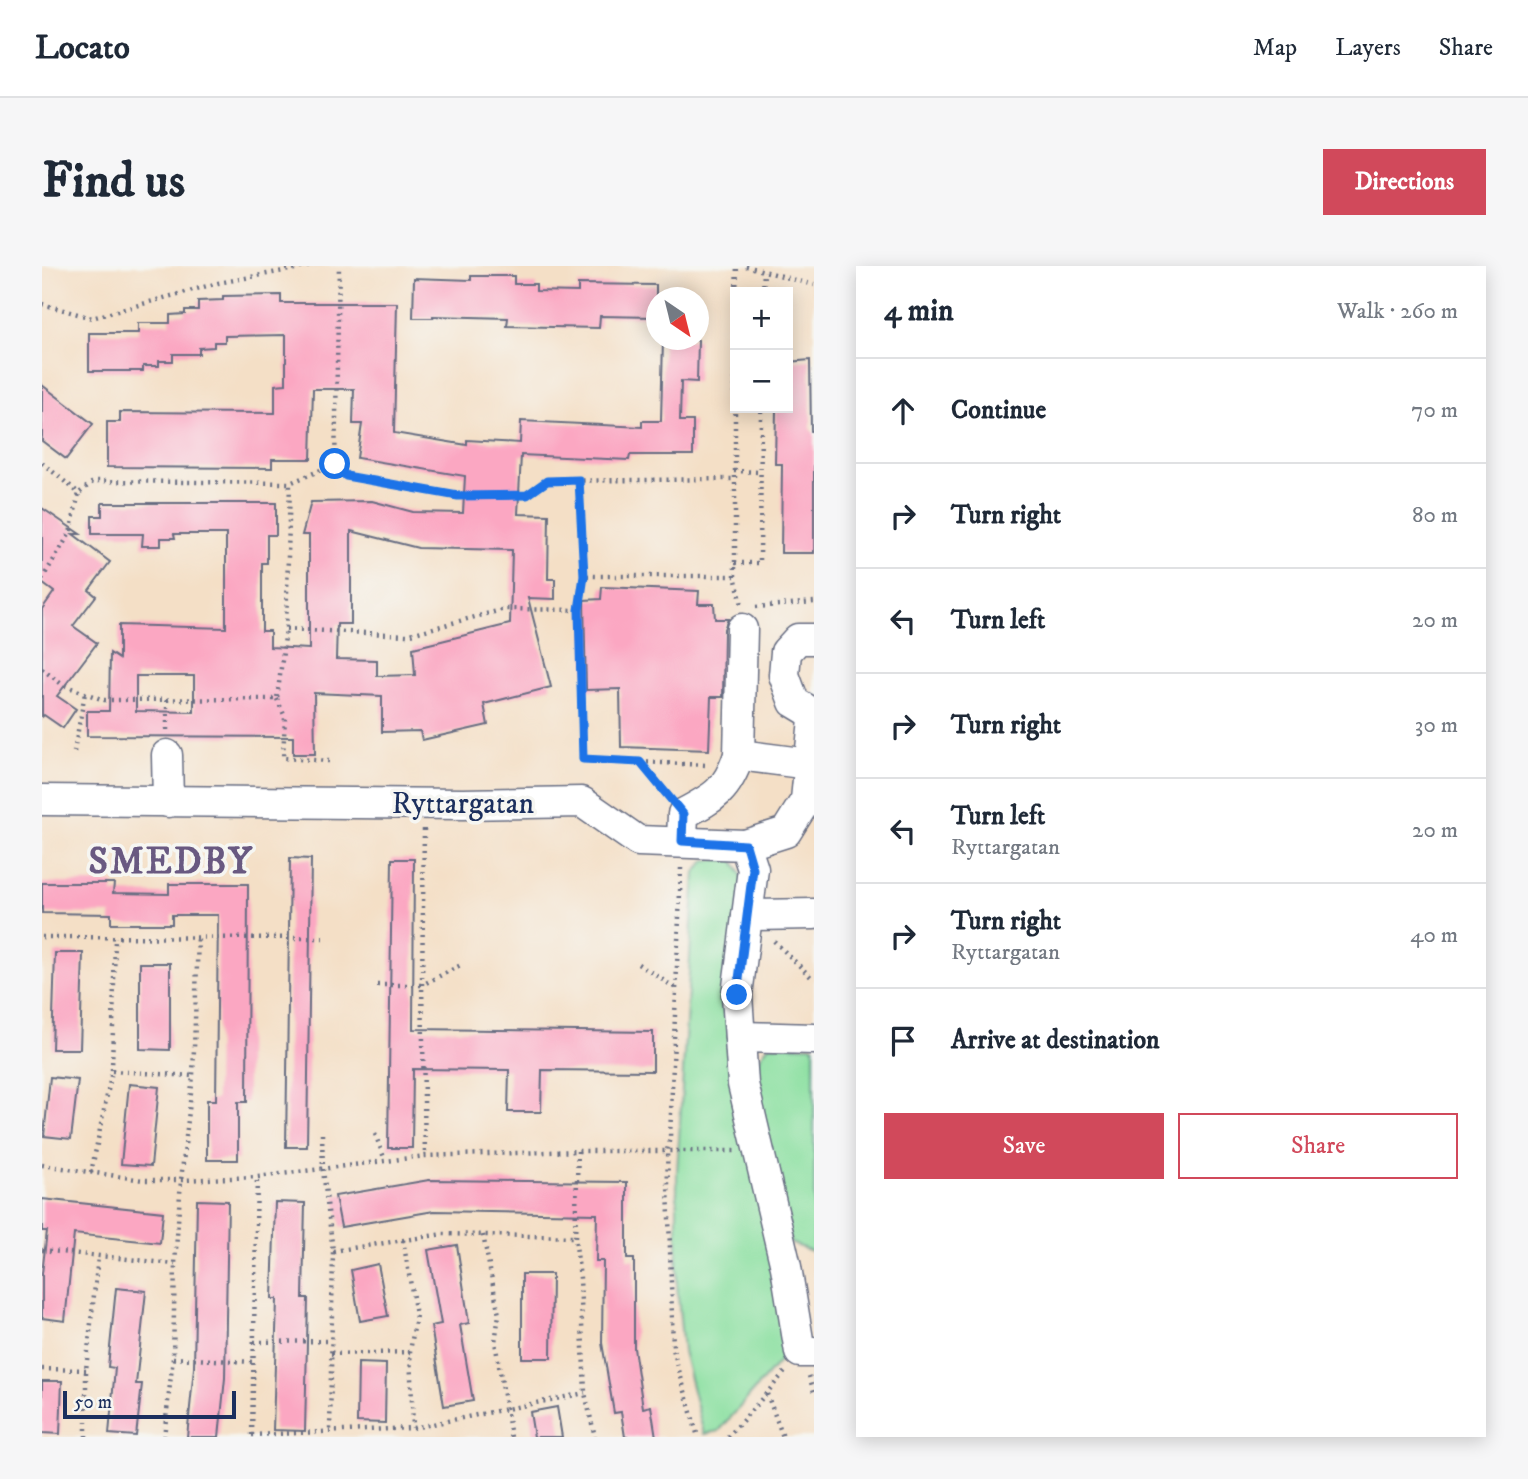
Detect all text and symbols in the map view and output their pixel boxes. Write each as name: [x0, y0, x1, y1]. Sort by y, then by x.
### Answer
text: Locato: [35, 28, 130, 69]
text: Map: [1253, 33, 1297, 63]
text: Layers: [1335, 33, 1401, 63]
text: Share: [1439, 33, 1493, 63]
button: Directions: [1323, 149, 1486, 215]
text: Find us: [42, 151, 185, 213]
north arrow: [646, 287, 709, 350]
map controls: [730, 287, 793, 413]
button: +: [730, 287, 793, 350]
text: 4 min: [884, 293, 954, 330]
text: Walk · 260 m: [1337, 297, 1458, 326]
button: −: [730, 350, 793, 413]
icon: ahead: [884, 392, 922, 430]
text: Continue: [951, 394, 1046, 427]
text: 70 m: [1411, 396, 1458, 425]
route start: [319, 448, 350, 479]
icon: right: [884, 497, 922, 535]
text: Turn right: [951, 499, 1061, 532]
text: 80 m: [1412, 501, 1458, 530]
icon: left: [884, 602, 922, 640]
text: Turn left: [951, 604, 1045, 637]
text: 20 m: [1412, 606, 1458, 635]
icon: right: [884, 707, 922, 745]
text: Turn right: [951, 709, 1061, 742]
text: 30 m: [1415, 711, 1458, 740]
street label: Ryttargatan: [392, 786, 534, 823]
text: Turn left: [951, 800, 1045, 833]
icon: left: [884, 812, 922, 850]
text: 20 m: [1412, 816, 1458, 845]
text: Ryttargatan: [951, 833, 1060, 862]
district label: SMEDBY: [88, 839, 254, 886]
text: Turn right: [951, 905, 1061, 938]
icon: right: [884, 917, 922, 955]
text: 40 m: [1410, 921, 1458, 950]
text: Ryttargatan: [951, 938, 1060, 967]
route end: [721, 979, 752, 1010]
icon: arrive: [884, 1022, 922, 1060]
text: Arrive at destination: [951, 1024, 1160, 1057]
button: Save: [884, 1113, 1164, 1179]
button: Share: [1178, 1113, 1458, 1179]
scale bar: [63, 1388, 236, 1420]
text: 50 m: [74, 1391, 112, 1414]

